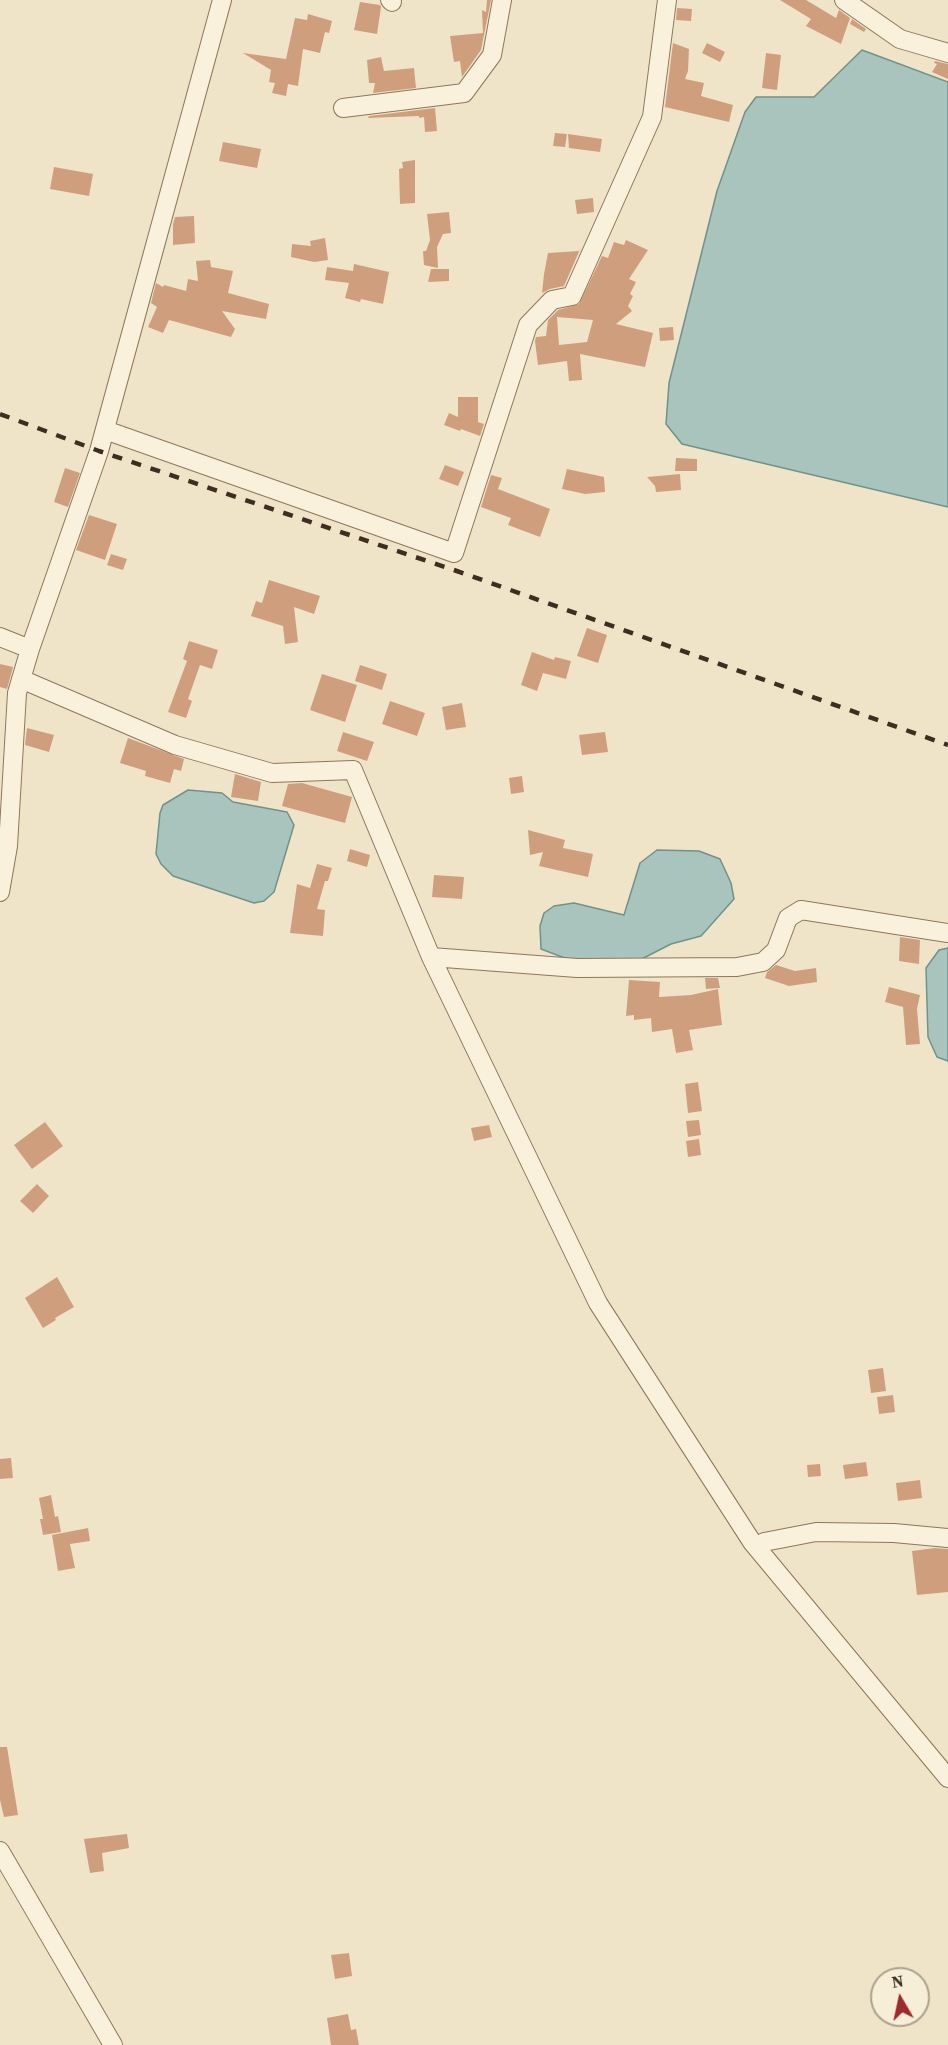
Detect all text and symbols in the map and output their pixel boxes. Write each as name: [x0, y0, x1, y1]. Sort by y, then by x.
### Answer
north arrow: [870, 1967, 930, 2027]
text: N: [890, 1969, 905, 1993]

